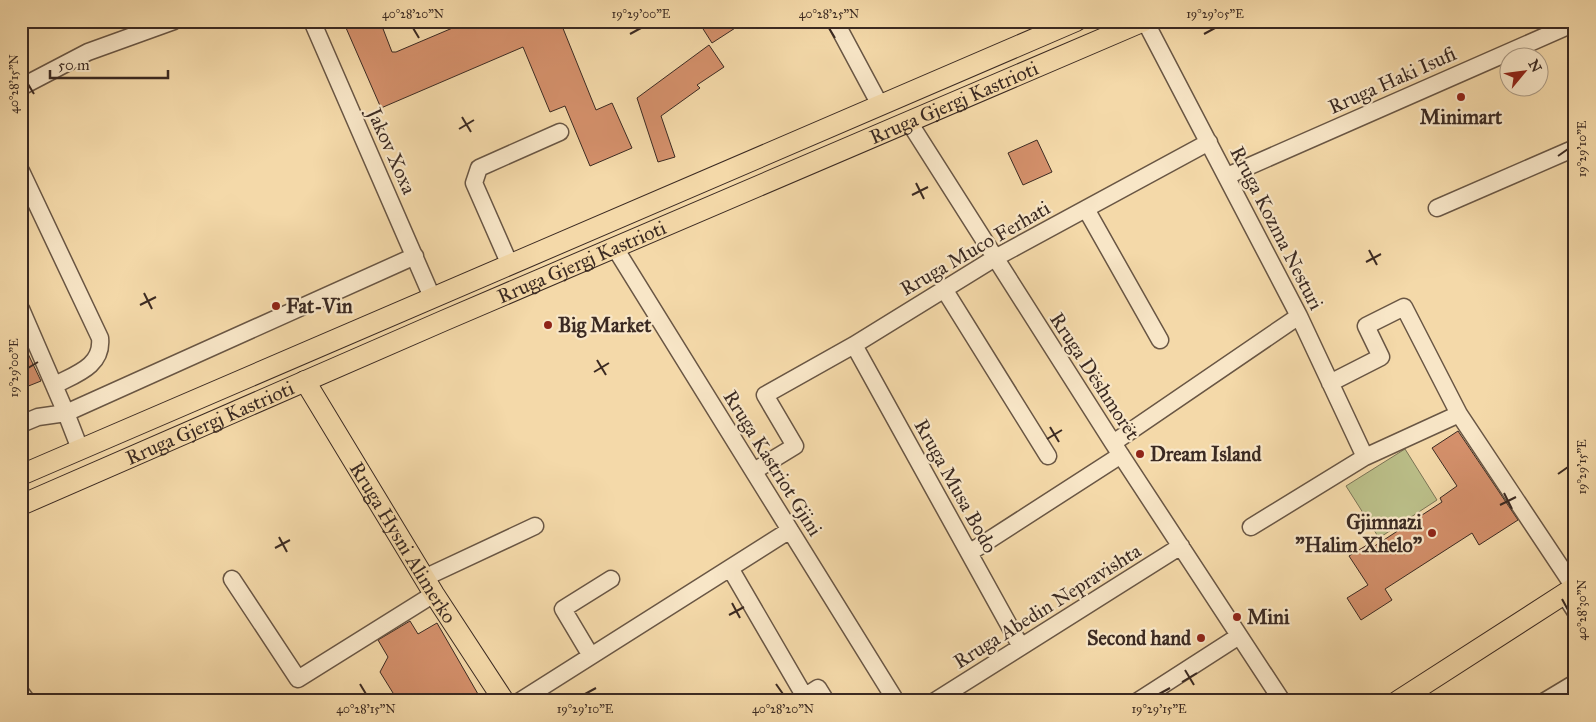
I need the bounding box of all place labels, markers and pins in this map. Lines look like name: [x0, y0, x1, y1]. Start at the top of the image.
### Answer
marker: Minimart: [1455, 91, 1467, 103]
place label: Minimart: [1420, 105, 1503, 129]
place label: Fat-Vin: [286, 294, 353, 318]
marker: Fat-Vin: [270, 300, 282, 312]
place label: Big Market: [558, 313, 652, 338]
marker: Big Market: [542, 319, 554, 331]
place label: Dream Island: [1150, 442, 1262, 466]
marker: Dream Island: [1134, 448, 1146, 460]
place label: Gjimnazi "Halim Xhelo": [1295, 510, 1423, 557]
marker: Gjimnazi "Halim Xhelo": [1426, 527, 1438, 539]
place label: Mini: [1247, 605, 1290, 629]
marker: Mini: [1231, 611, 1243, 623]
place label: Second hand: [1087, 626, 1192, 650]
marker: Second hand: [1195, 632, 1207, 644]

